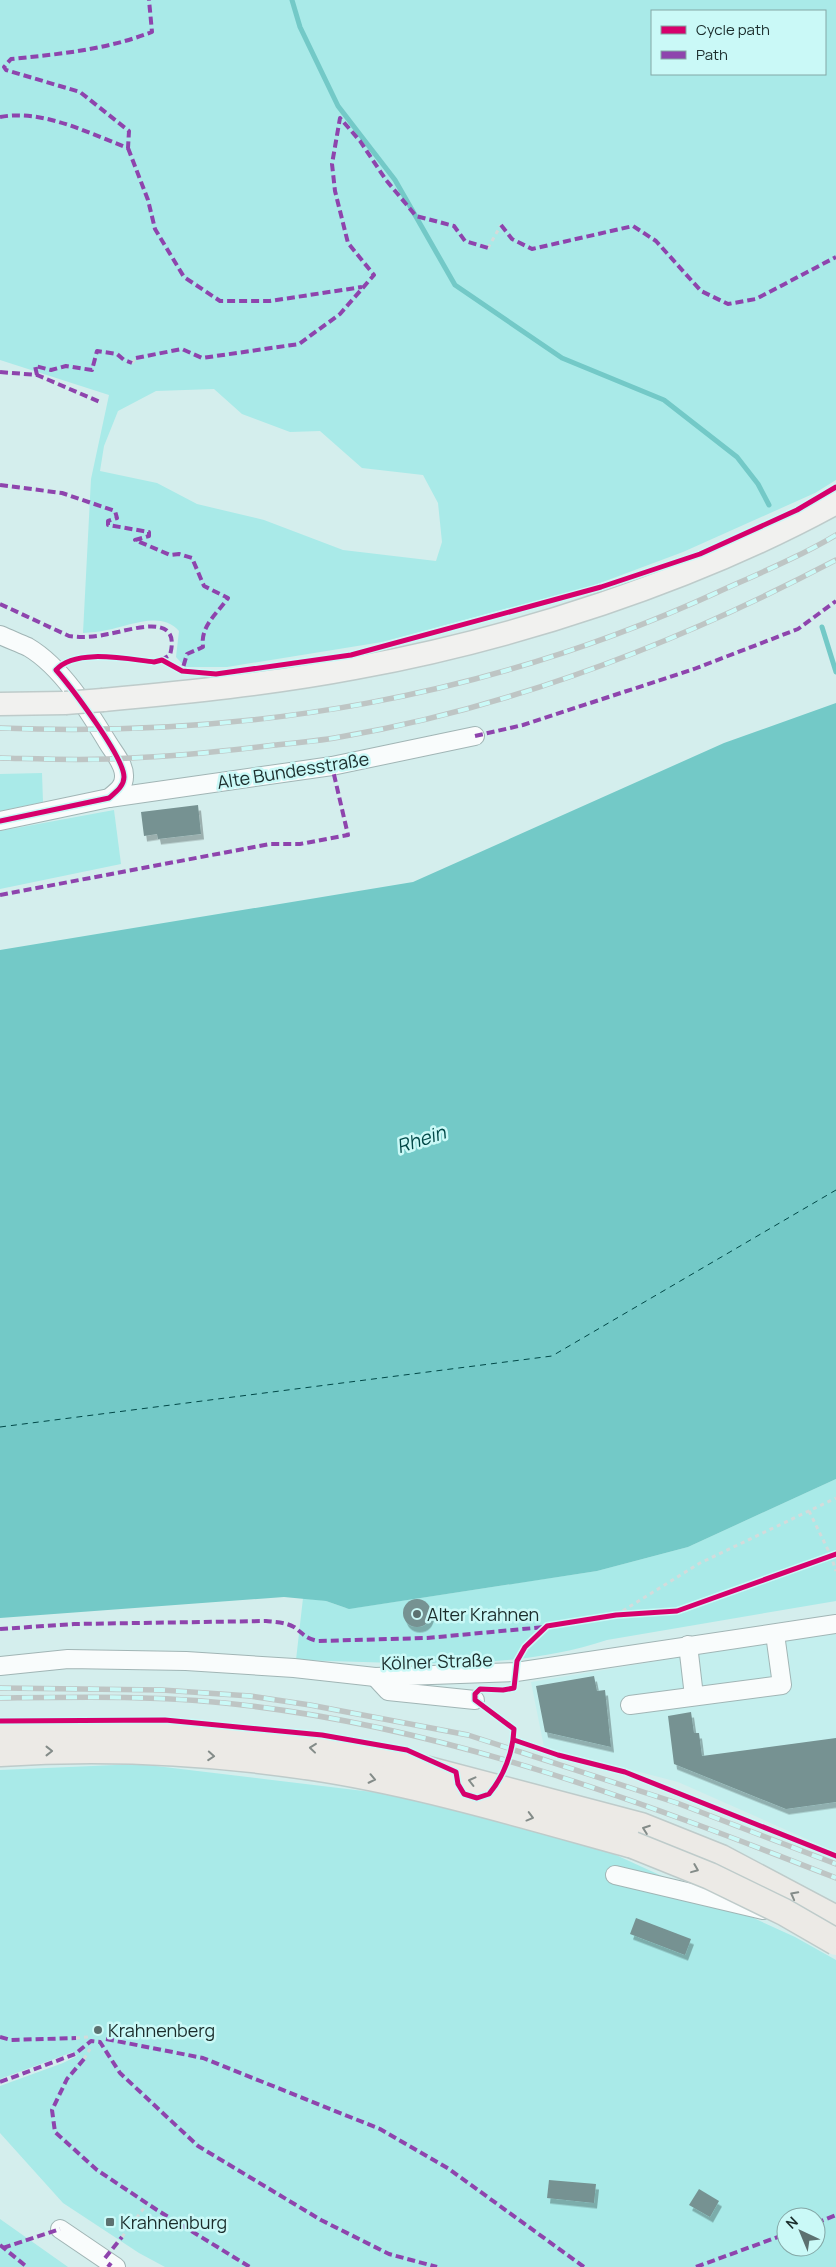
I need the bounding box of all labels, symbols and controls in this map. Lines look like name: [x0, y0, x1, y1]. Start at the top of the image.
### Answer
legend: [651, 10, 826, 75]
text: Cycle path: [696, 19, 770, 40]
text: Path: [696, 44, 728, 65]
street label: Alte Bundesstraße: [215, 746, 371, 794]
water label: Rhein: [393, 1119, 450, 1159]
place label: Alter Krahnen: [427, 1602, 539, 1626]
marker: Alter Krahnen: [411, 1608, 423, 1620]
street label: Kölner Straße: [381, 1647, 493, 1675]
one-way arrow: [309, 1743, 317, 1754]
one-way arrow: [45, 1746, 53, 1756]
one-way arrow: [207, 1751, 215, 1762]
one-way arrow: [367, 1773, 376, 1784]
one-way arrow: [468, 1776, 476, 1787]
one-way arrow: [525, 1811, 533, 1821]
one-way arrow: [642, 1825, 650, 1835]
one-way arrow: [690, 1863, 699, 1874]
one-way arrow: [790, 1891, 799, 1901]
place label: Krahnenberg: [108, 2018, 215, 2042]
marker: Krahnenberg: [92, 2024, 104, 2036]
north arrow: [776, 2207, 826, 2257]
place label: Krahnenburg: [120, 2210, 227, 2234]
text: N: [781, 2212, 802, 2233]
marker: Krahnenburg: [104, 2216, 116, 2228]

